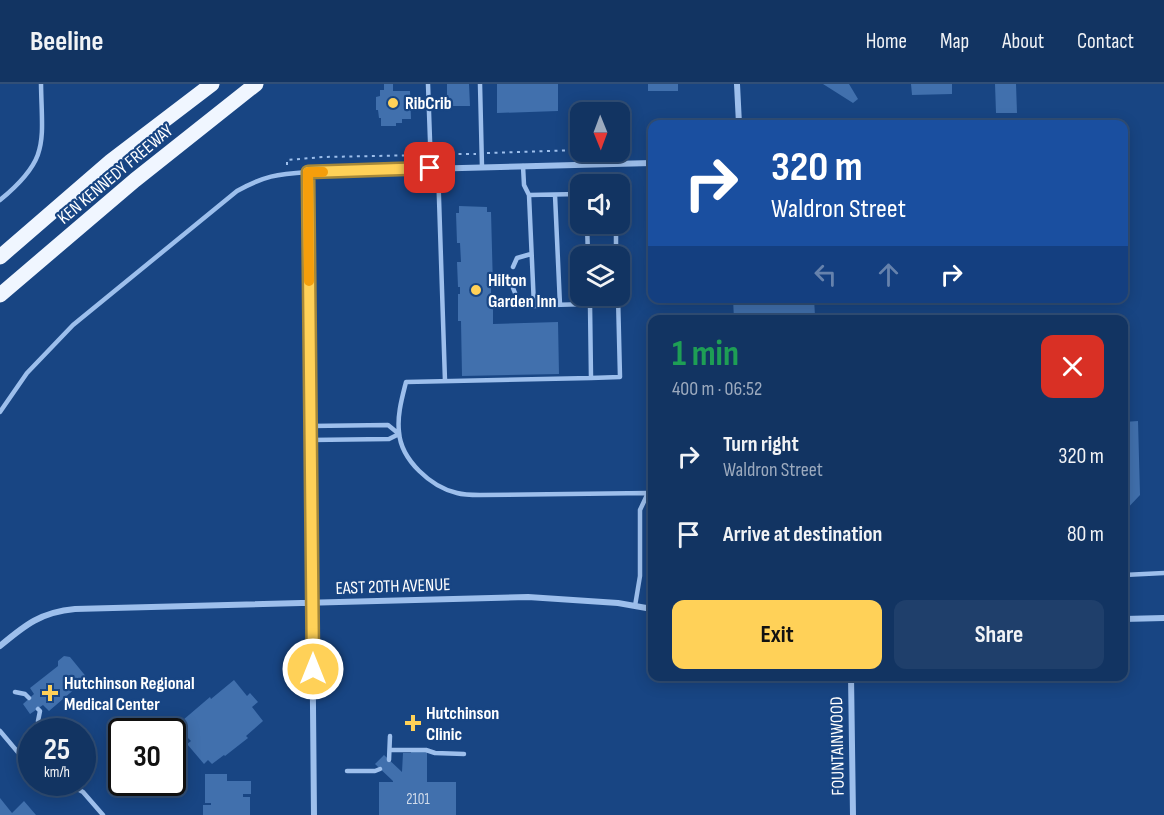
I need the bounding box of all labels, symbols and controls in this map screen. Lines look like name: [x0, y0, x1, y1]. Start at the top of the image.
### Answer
text: Beeline: [30, 25, 103, 58]
text: Home: [866, 29, 907, 54]
text: Map: [940, 29, 969, 54]
text: About: [1002, 29, 1044, 54]
text: Contact: [1077, 29, 1134, 54]
place label: RibCrib: [405, 93, 452, 114]
marker: RibCrib: [386, 96, 400, 110]
north arrow: [570, 102, 630, 162]
map controls: [570, 102, 630, 306]
street label: KEN KENNEDY FREEWAY: [54, 120, 177, 229]
pin: [404, 142, 455, 193]
text: 320 m: [771, 142, 863, 193]
icon: right: [672, 144, 750, 222]
icon: arrive: [413, 151, 446, 184]
button: sound: [570, 174, 630, 234]
text: Waldron Street: [771, 193, 906, 225]
button: layers: [570, 246, 630, 306]
icon: left: [809, 258, 842, 291]
icon: ahead: [872, 258, 905, 291]
icon: right: [935, 258, 968, 291]
place label: Hilton Garden Inn: [488, 270, 556, 312]
marker: Hilton Garden Inn: [469, 283, 483, 297]
text: 1 min: [672, 333, 739, 376]
button: close: [1041, 335, 1104, 398]
text: 400 m · 06:52: [672, 377, 762, 401]
text: Turn right: [723, 431, 799, 458]
icon: right: [672, 440, 705, 473]
text: 320 m: [1058, 443, 1104, 470]
text: Waldron Street: [723, 458, 823, 482]
icon: arrive: [672, 518, 705, 551]
text: Arrive at destination: [723, 521, 882, 548]
text: 80 m: [1067, 521, 1104, 548]
street label: EAST 20TH AVENUE: [335, 574, 451, 599]
button: Exit: [672, 600, 882, 669]
button: Share: [894, 600, 1104, 669]
position arrow: [281, 637, 345, 701]
place label: Hutchinson Regional Medical Center: [64, 673, 195, 715]
marker: Hutchinson Regional Medical Center: [41, 684, 59, 702]
street label: FOUNTAINWOOD: [826, 696, 849, 796]
place label: Hutchinson Clinic: [426, 703, 499, 745]
marker: Hutchinson Clinic: [404, 714, 422, 732]
speed limit sign: 30: [108, 718, 186, 796]
text: 25: [44, 732, 70, 768]
text: km/h: [44, 763, 70, 782]
house number: 2101: [406, 790, 430, 809]

